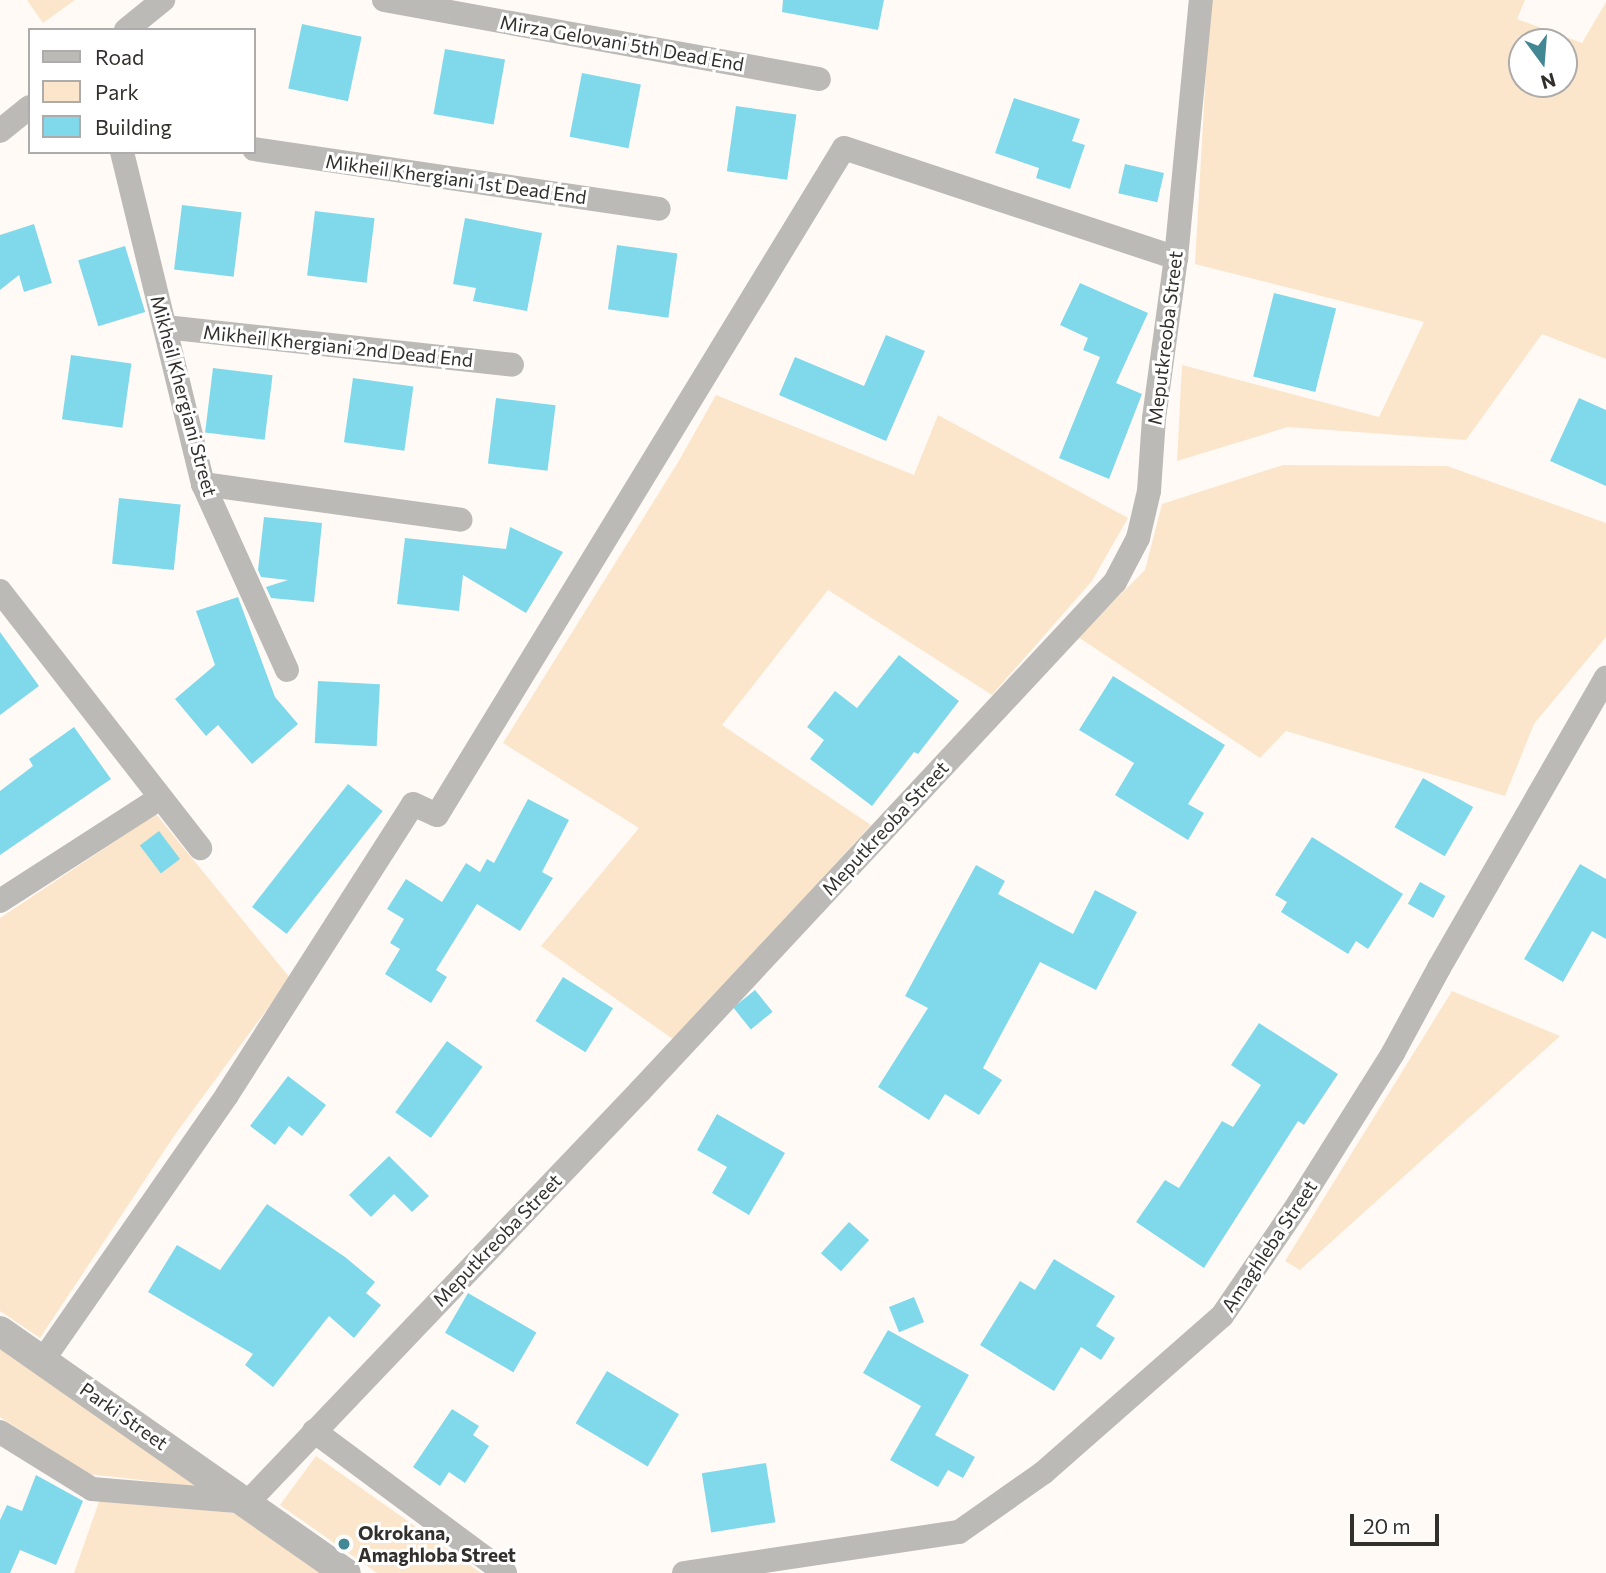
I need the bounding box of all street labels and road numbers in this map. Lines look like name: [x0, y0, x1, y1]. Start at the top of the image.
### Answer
street label: Mirza Gelovani 5th Dead End: [498, 10, 746, 76]
street label: Mikheil Khergiani 1st Dead End: [324, 149, 588, 209]
street label: Meputkreoba Street: [1143, 250, 1187, 426]
street label: Mikheil Khergiani Street: [146, 293, 222, 499]
street label: Mikheil Khergiani 2nd Dead End: [202, 320, 474, 372]
street label: Meputkreoba Street: [817, 756, 953, 900]
street label: Meputkreoba Street: [428, 1169, 566, 1311]
street label: Amaghleba Street: [1216, 1176, 1322, 1316]
street label: Parki Street: [76, 1377, 172, 1455]

